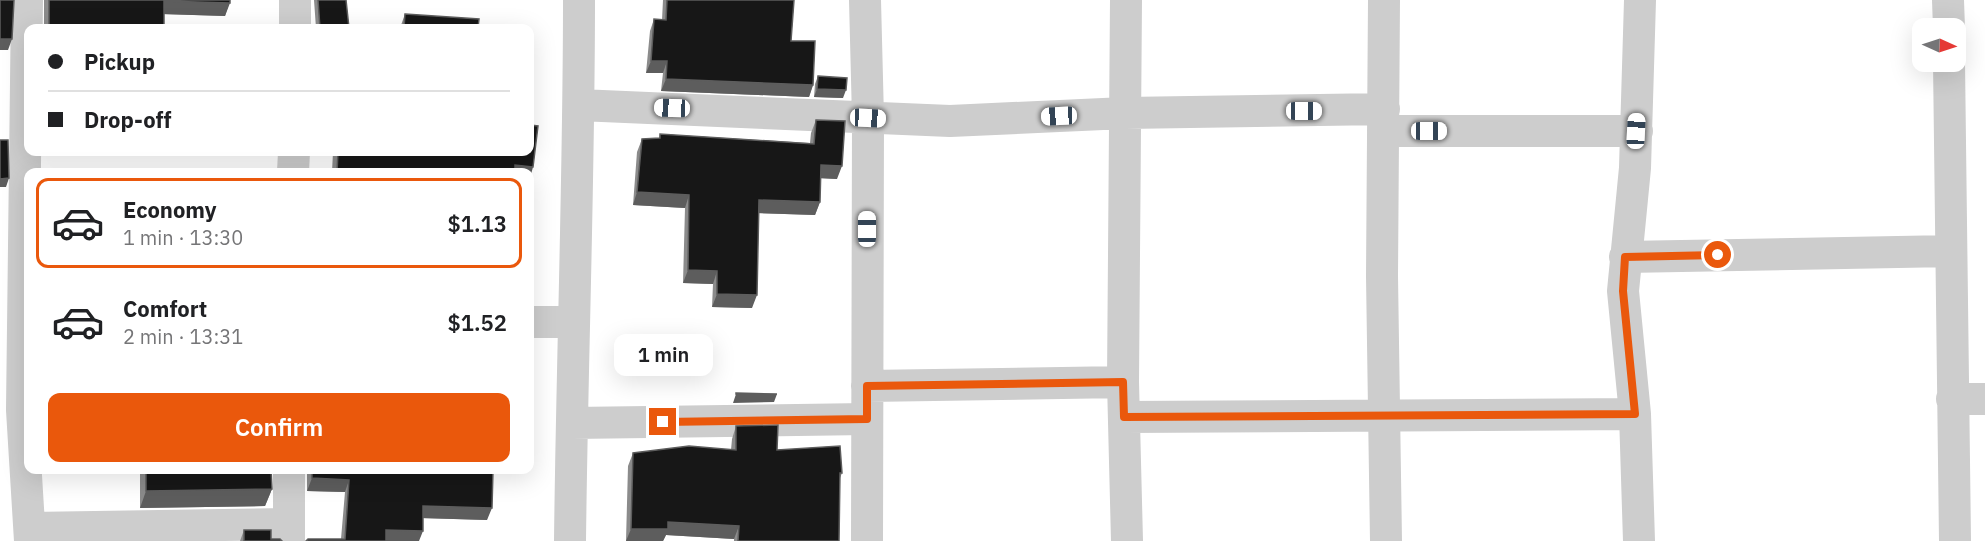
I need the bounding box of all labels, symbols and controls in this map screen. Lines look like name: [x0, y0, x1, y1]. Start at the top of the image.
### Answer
north arrow: [1912, 18, 1966, 72]
map controls: [1912, 18, 1966, 72]
text: Pickup: [84, 47, 155, 76]
car: [654, 98, 690, 118]
car: [1286, 102, 1322, 120]
text: Drop-off: [84, 105, 171, 134]
car: [1041, 106, 1077, 126]
car: [850, 108, 886, 128]
car: [1626, 113, 1646, 149]
car: [1411, 122, 1447, 140]
text: Economy: [123, 195, 217, 224]
icon: car: [51, 196, 105, 250]
text: $1.13: [448, 209, 507, 238]
car: [858, 211, 876, 247]
text: 1 min · 13:30: [123, 224, 243, 251]
route start: [1704, 241, 1731, 268]
text: Comfort: [123, 294, 207, 323]
icon: car: [51, 295, 105, 349]
text: $1.52: [448, 308, 507, 337]
text: 2 min · 13:31: [123, 323, 243, 350]
callout: 1 min: [614, 335, 712, 377]
text: 1 min: [638, 341, 689, 368]
button: Confirm: [48, 393, 510, 462]
route end: [649, 408, 676, 435]

